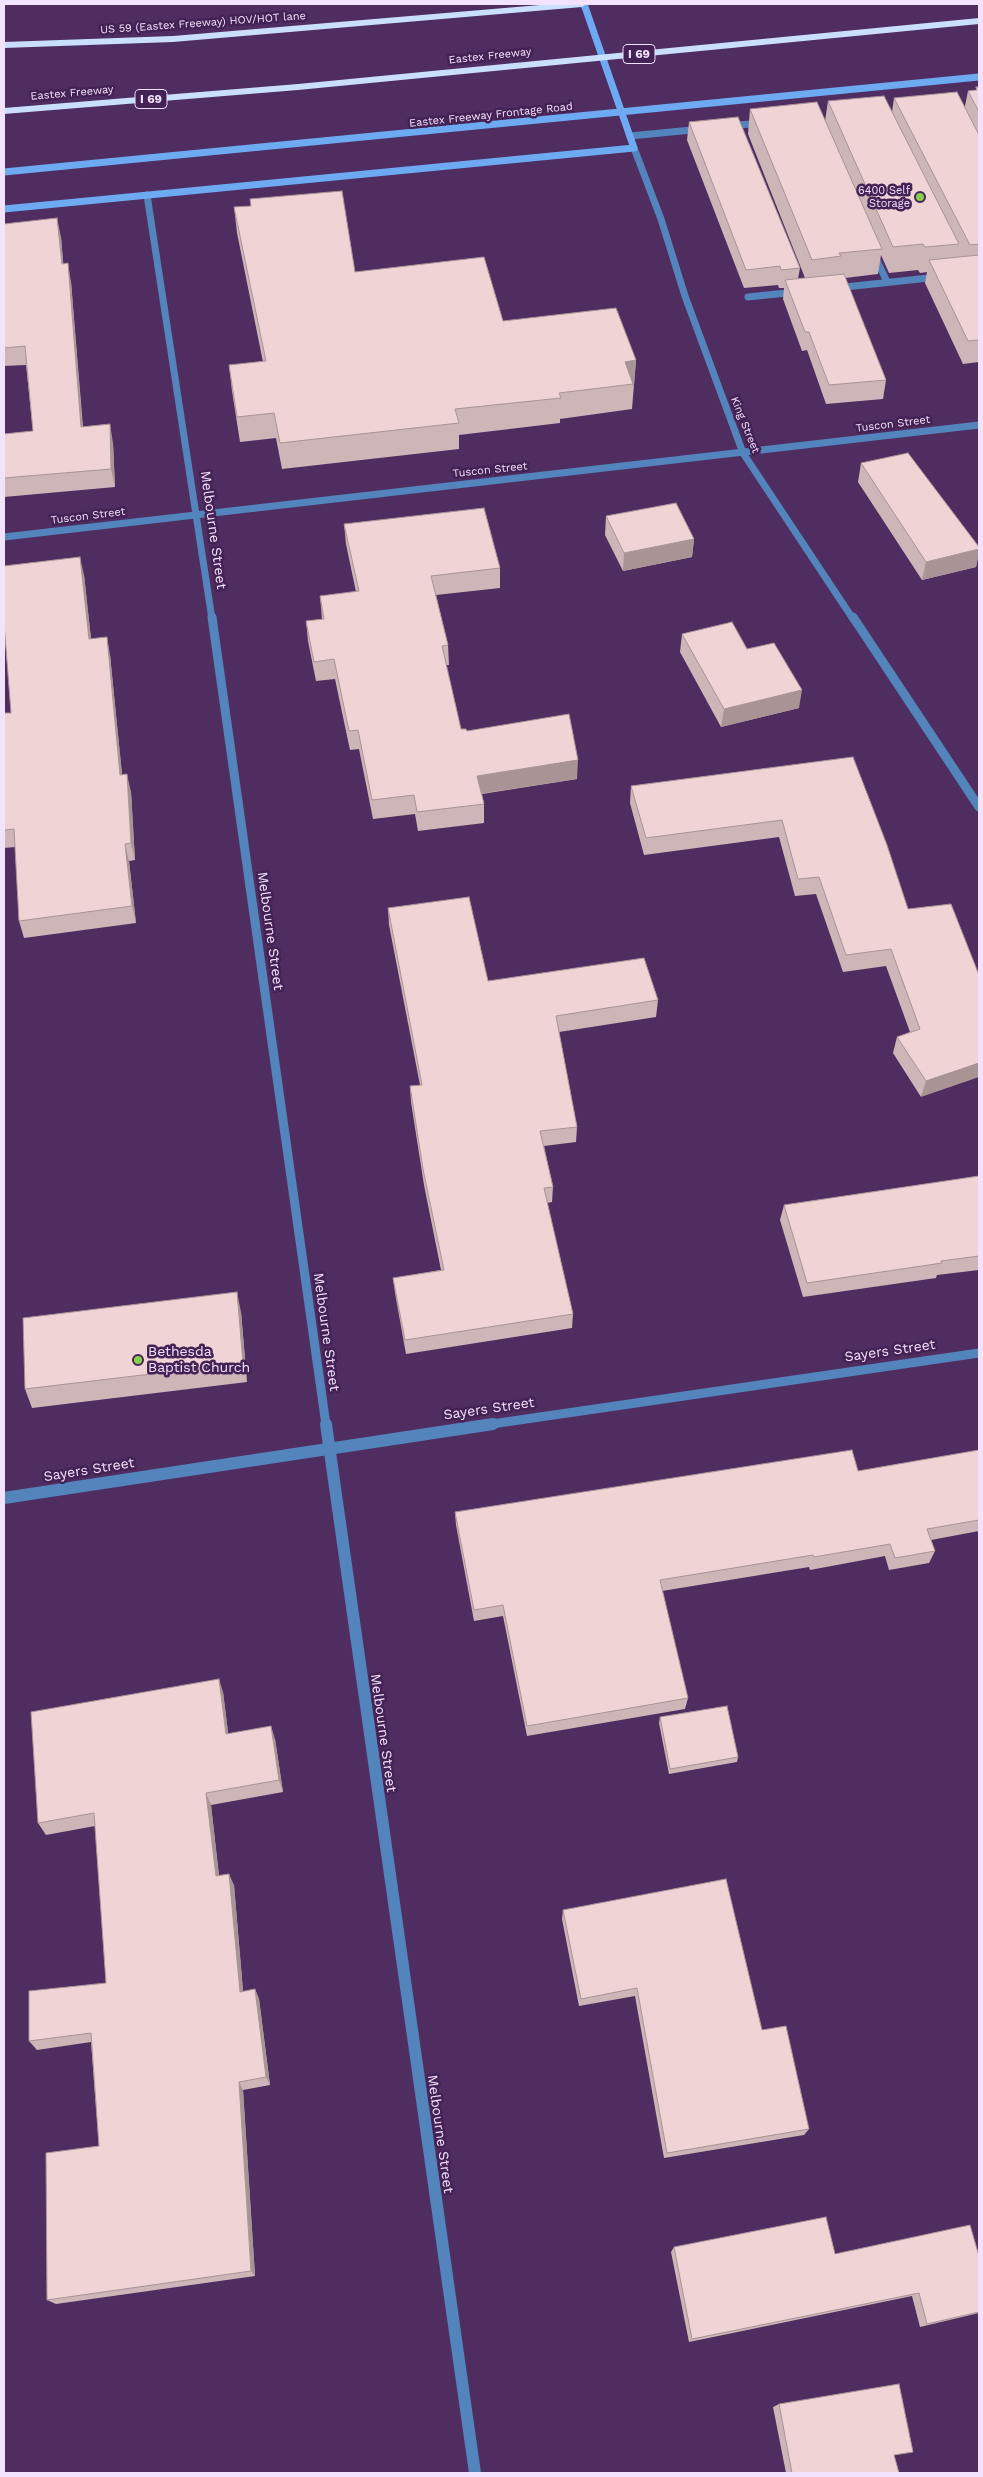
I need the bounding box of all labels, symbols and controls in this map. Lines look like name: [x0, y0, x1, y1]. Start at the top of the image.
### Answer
street label: US 59 (Eastex Freeway) HOV/HOT lane: [100, 9, 306, 37]
road number: I 69: [623, 44, 655, 64]
street label: Eastex Freeway: [448, 45, 532, 67]
street label: Eastex Freeway: [30, 83, 114, 103]
road number: I 69: [135, 90, 167, 108]
street label: Eastex Freeway Frontage Road: [409, 100, 573, 130]
place label: 6400 Self Storage: [858, 184, 910, 210]
marker: 6400 Self Storage: [914, 191, 926, 203]
street label: King Street: [728, 395, 762, 455]
street label: Tuscon Street: [855, 413, 931, 435]
street label: Tuscon Street: [452, 460, 528, 480]
street label: Melbourne Street: [196, 470, 230, 590]
street label: Tuscon Street: [50, 505, 126, 527]
street label: Melbourne Street: [253, 871, 287, 991]
street label: Melbourne Street: [309, 1272, 343, 1392]
street label: Sayers Street: [844, 1336, 936, 1366]
place label: Bethesda Baptist Church: [148, 1344, 250, 1376]
marker: Bethesda Baptist Church: [132, 1354, 144, 1366]
street label: Sayers Street: [443, 1394, 535, 1424]
street label: Sayers Street: [43, 1455, 135, 1485]
street label: Melbourne Street: [366, 1673, 400, 1793]
street label: Melbourne Street: [423, 2074, 457, 2194]

